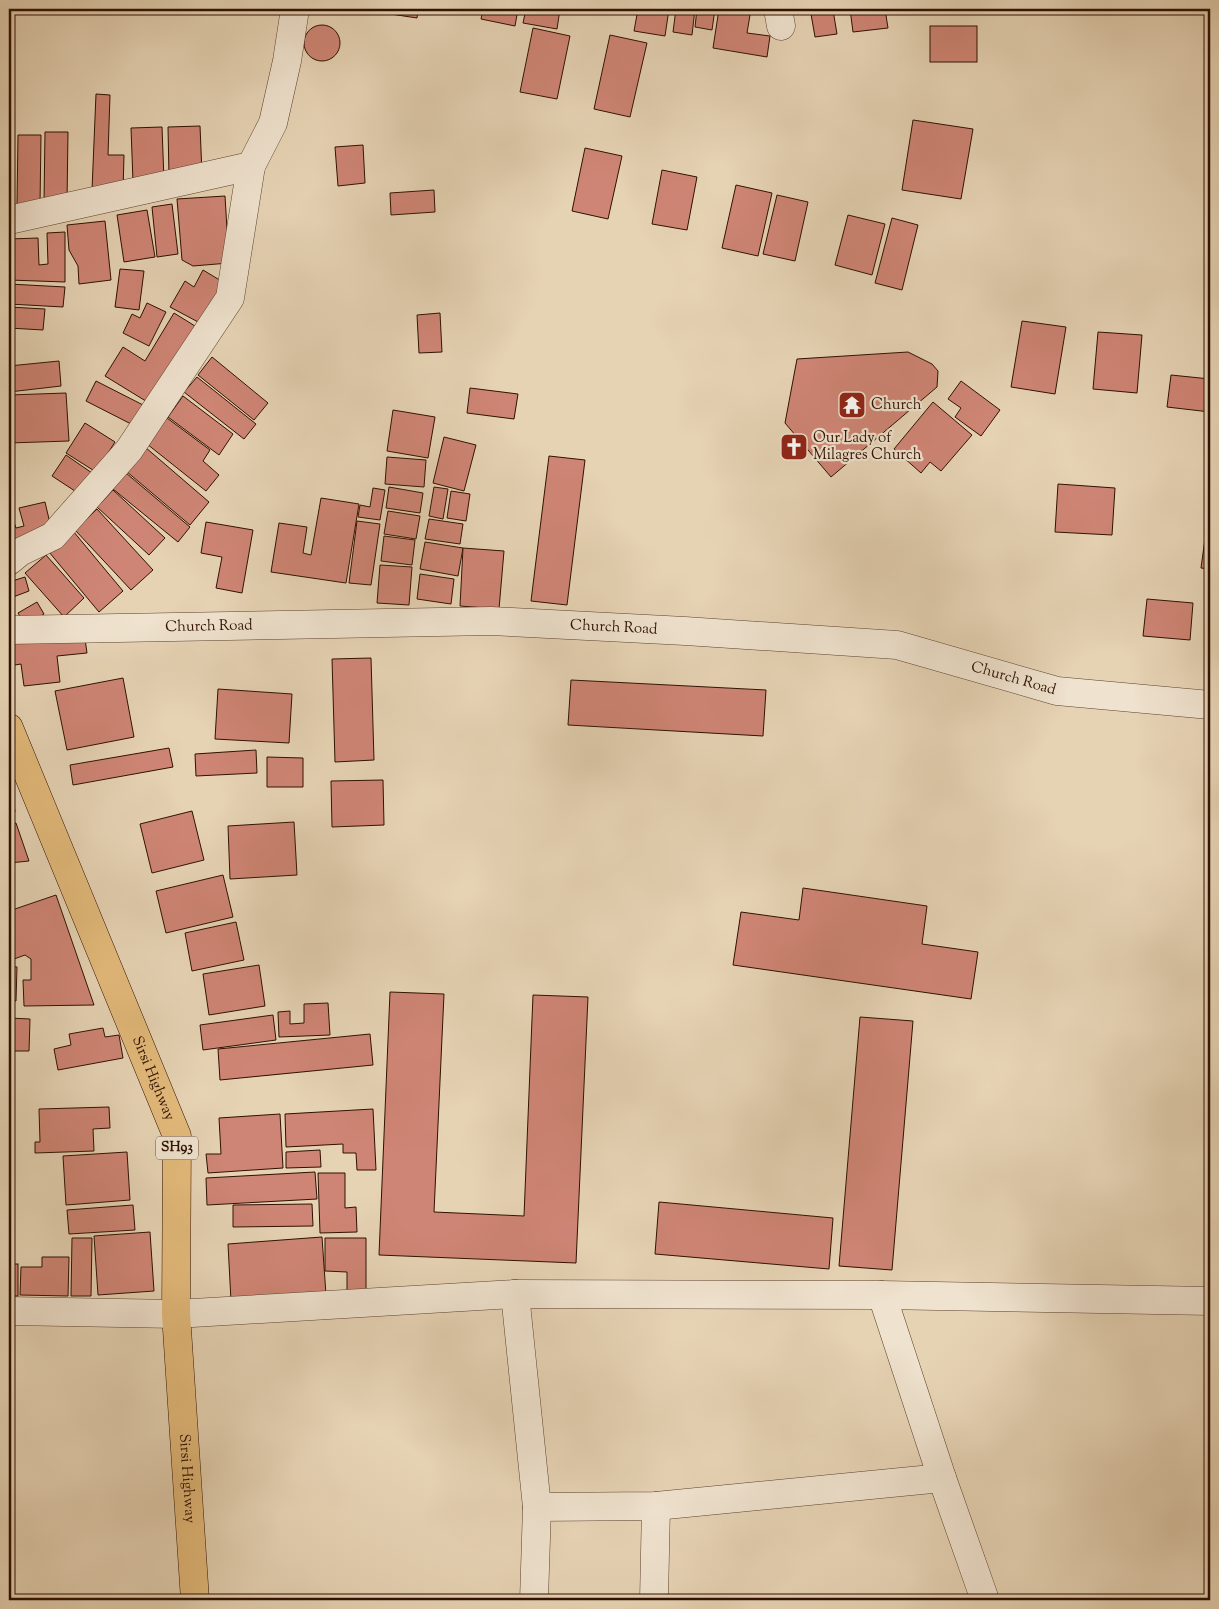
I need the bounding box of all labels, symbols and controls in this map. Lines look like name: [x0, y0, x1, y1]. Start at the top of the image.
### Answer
temple icon: Church: [837, 390, 867, 420]
place label: Church: [871, 395, 922, 416]
place label: Our Lady of Milagres Church: [813, 428, 922, 466]
church icon: Our Lady of Milagres Church: [779, 432, 809, 462]
street label: Church Road: [165, 615, 253, 638]
street label: Church Road: [569, 615, 659, 640]
street label: Church Road: [969, 656, 1059, 701]
street label: Sirsi Highway: [127, 1033, 180, 1124]
road number: SH93: [156, 1136, 198, 1160]
street label: Sirsi Highway: [173, 1433, 200, 1524]

